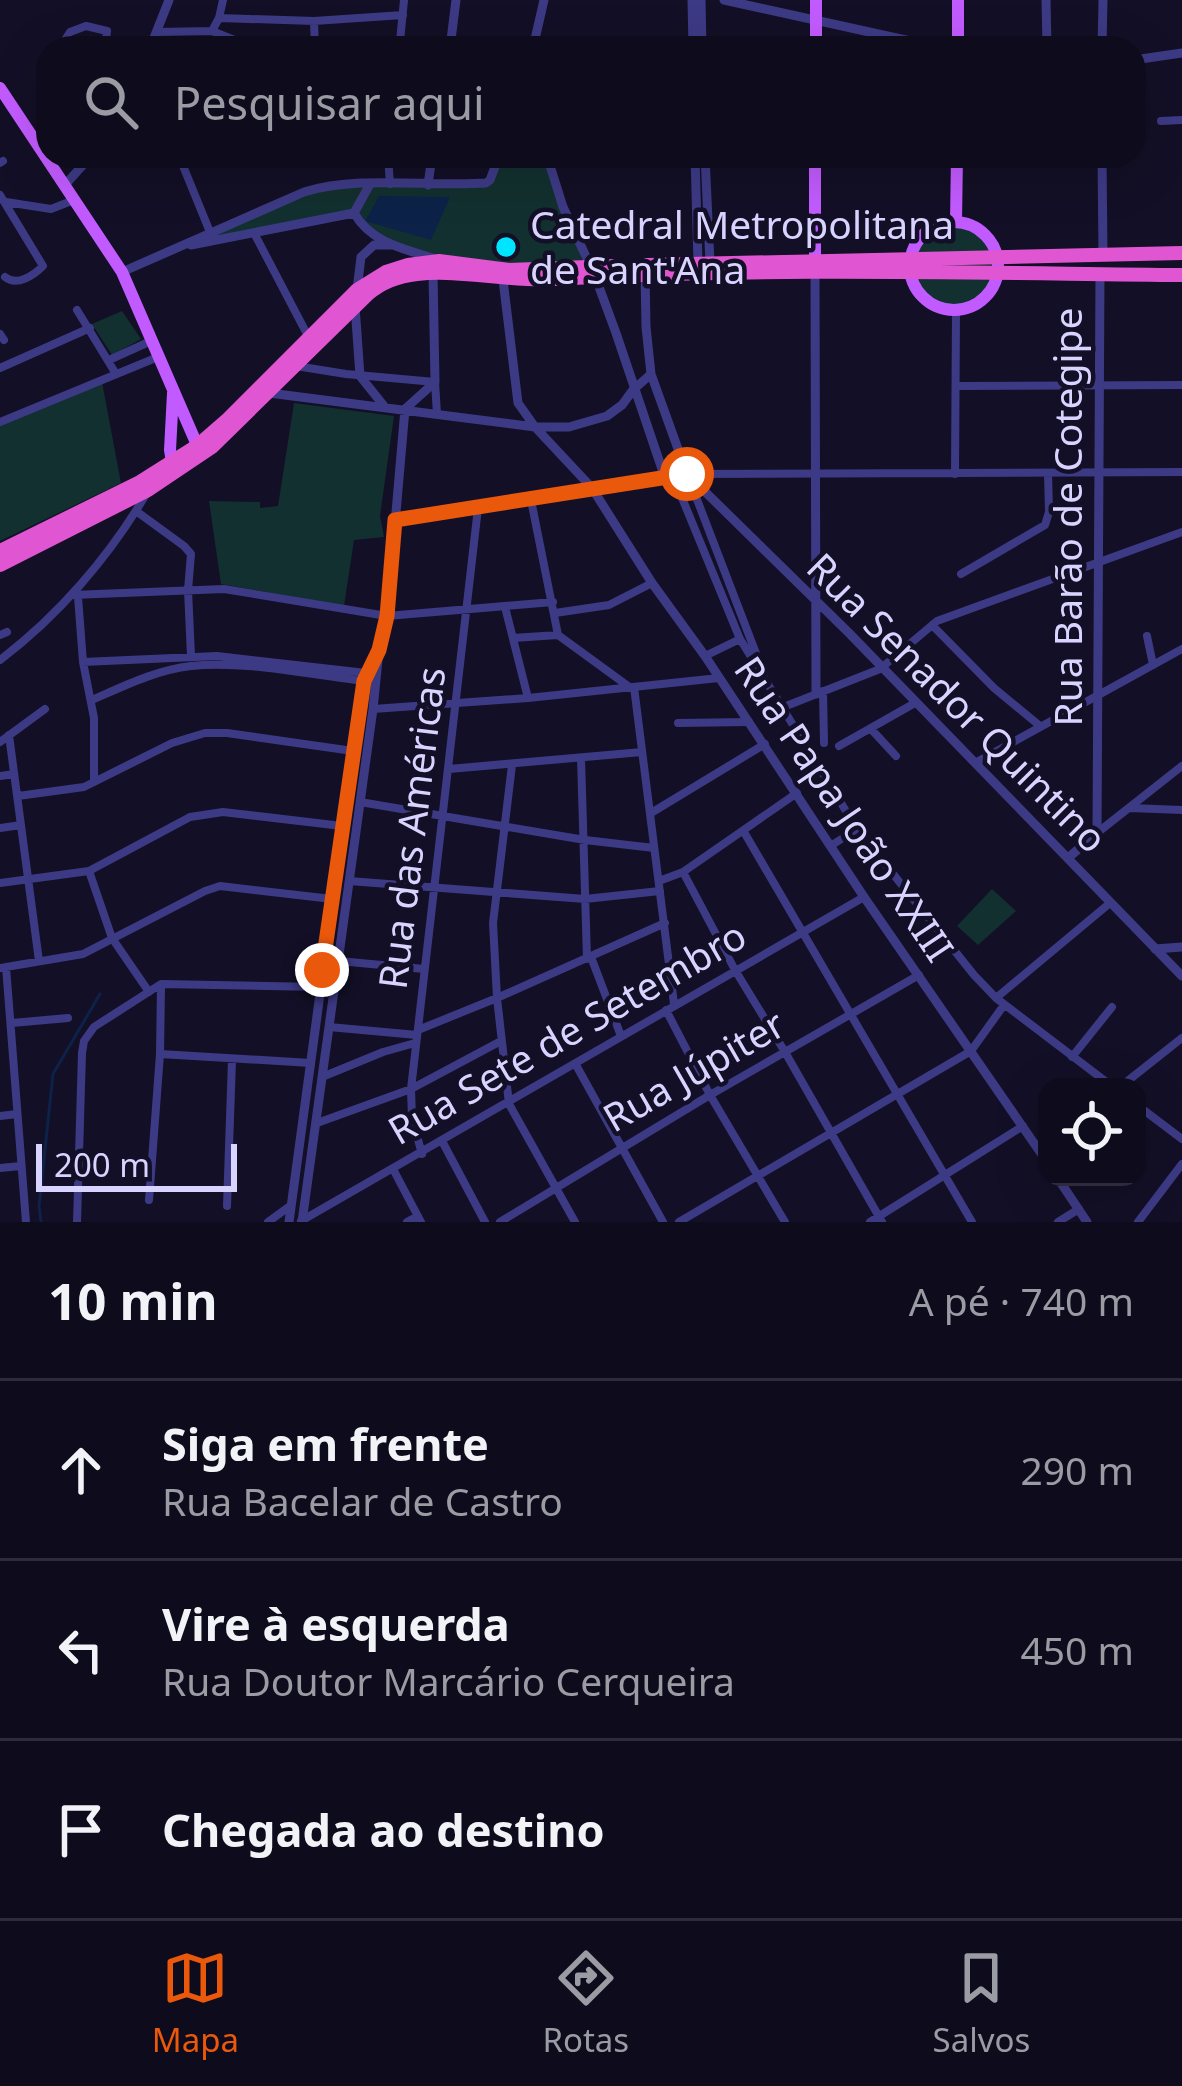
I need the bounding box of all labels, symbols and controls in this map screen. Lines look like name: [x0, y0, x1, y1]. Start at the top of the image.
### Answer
search box: [36, 36, 1146, 168]
icon: search: [78, 69, 144, 135]
text: Pesquisar aqui: [174, 72, 485, 133]
place label: Catedral Metropolitana de Sant'Ana: [530, 197, 954, 295]
marker: Catedral Metropolitana de Sant'Ana: [493, 234, 519, 260]
street label: Rua Barão de Cotegipe: [1040, 307, 1093, 727]
route start: [660, 447, 714, 501]
street label: Rua Senador Quintino: [796, 540, 1120, 864]
street label: Rua Papa João XXIII: [723, 645, 967, 971]
street label: Rua das Américas: [364, 664, 457, 992]
street label: Rua Sete de Setembro: [378, 908, 755, 1156]
route end: [295, 943, 349, 997]
street label: Rua Júpiter: [593, 996, 794, 1143]
map controls: [1038, 1078, 1146, 1186]
button: locate: [1038, 1078, 1146, 1186]
scale bar: [36, 1138, 237, 1191]
text: 200 m: [54, 1142, 150, 1187]
text: 10 min: [48, 1265, 218, 1335]
text: A pé · 740 m: [909, 1274, 1134, 1327]
text: Siga em frente: [162, 1413, 489, 1474]
icon: ahead: [48, 1437, 114, 1503]
text: 290 m: [1020, 1443, 1134, 1496]
text: Rua Bacelar de Castro: [162, 1474, 563, 1527]
text: Vire à esquerda: [162, 1593, 510, 1654]
icon: left: [48, 1617, 114, 1683]
text: 450 m: [1020, 1623, 1134, 1676]
text: Rua Doutor Marcário Cerqueira: [162, 1654, 735, 1707]
icon: arrive: [48, 1797, 114, 1863]
text: Chegada ao destino: [162, 1799, 605, 1860]
tab: Mapa: [152, 1945, 239, 2062]
tab: Rotas: [542, 1945, 629, 2062]
tab: Salvos: [933, 1945, 1030, 2062]

